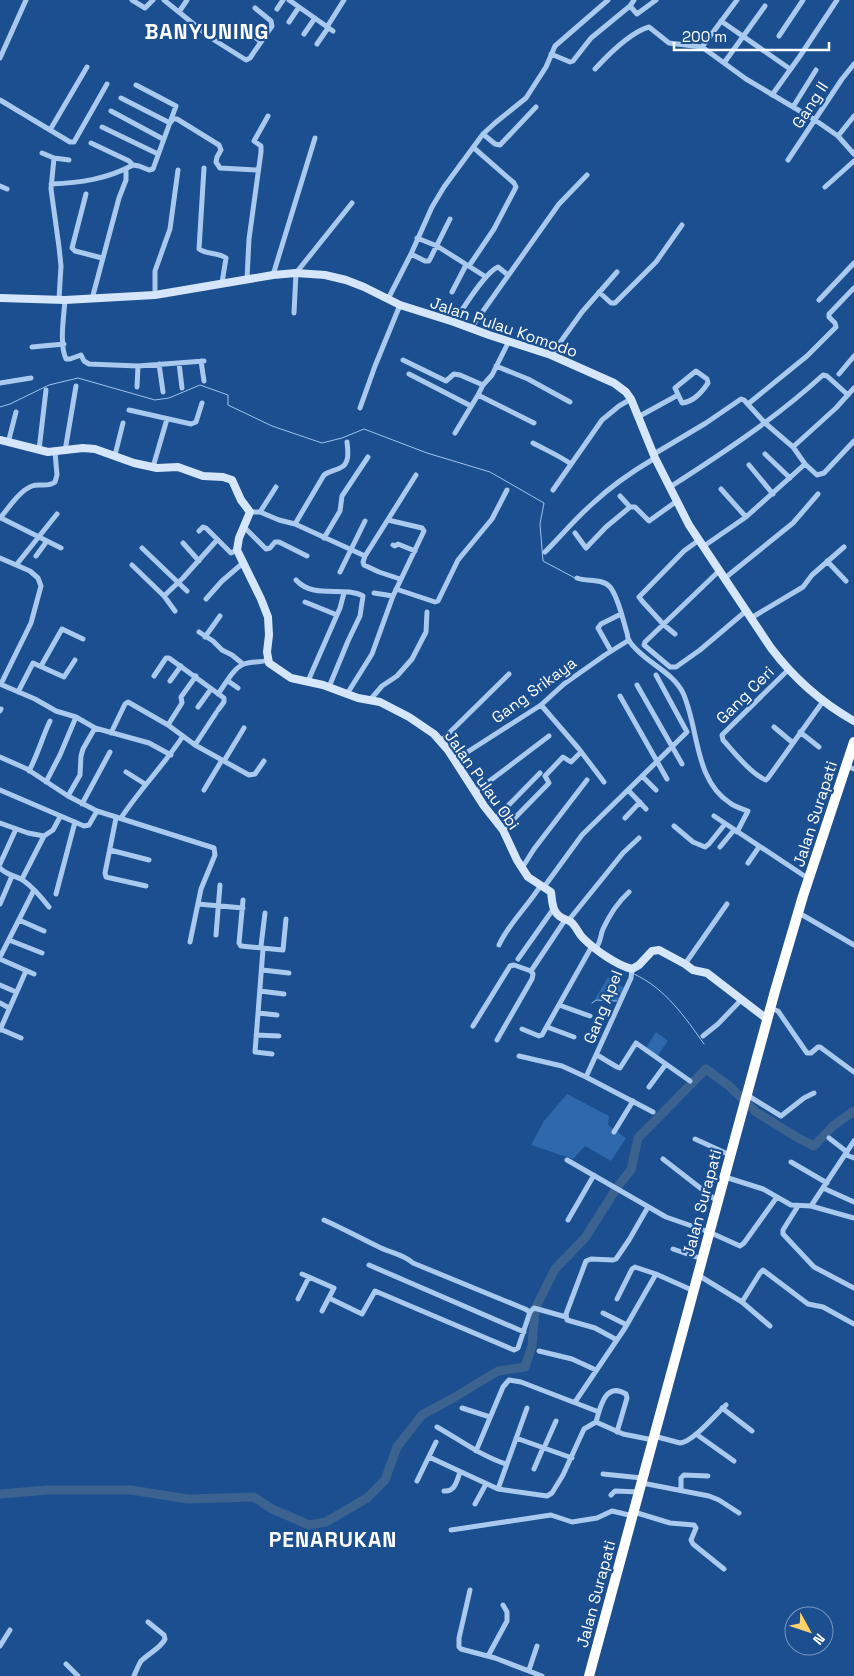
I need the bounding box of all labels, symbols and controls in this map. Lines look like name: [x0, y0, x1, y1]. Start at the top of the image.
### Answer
district label: BANYUNING: [144, 18, 270, 45]
scale bar: [674, 20, 829, 52]
text: 200 m: [682, 27, 727, 46]
street label: Gang II: [787, 78, 833, 132]
street label: Jalan Pulau Komodo: [427, 292, 581, 362]
street label: Gang Srikaya: [487, 652, 581, 728]
street label: Gang Ceri: [712, 662, 778, 728]
street label: Jalan Pulau Obi: [440, 726, 524, 834]
street label: Jalan Surapati: [788, 758, 842, 870]
street label: Gang Apel: [579, 967, 627, 1047]
street label: Jalan Surapati: [678, 1147, 726, 1259]
district label: PENARUKAN: [269, 1526, 397, 1553]
street label: Jalan Surapati: [572, 1538, 620, 1650]
north arrow: [784, 1606, 834, 1656]
text: N: [809, 1630, 829, 1649]

